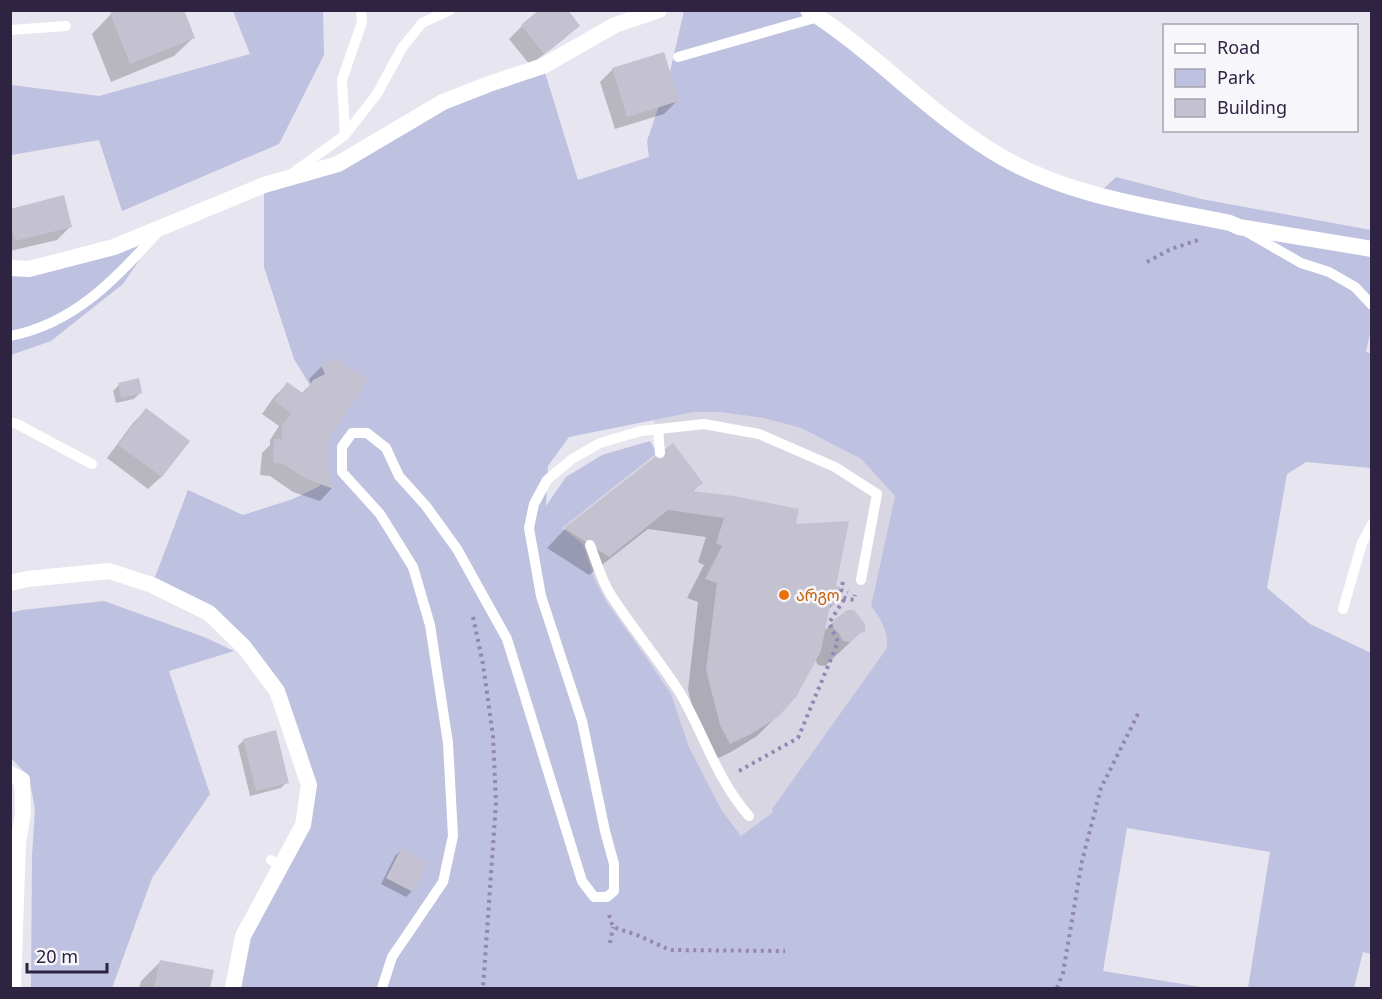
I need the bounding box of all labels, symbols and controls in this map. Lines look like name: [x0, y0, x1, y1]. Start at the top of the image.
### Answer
legend: [1163, 24, 1358, 132]
text: Road: [1217, 35, 1260, 59]
text: Park: [1217, 65, 1255, 89]
text: Building: [1217, 95, 1287, 119]
place label: არგო: [796, 584, 840, 606]
marker: არგო: [777, 588, 791, 602]
scale bar: [27, 936, 106, 974]
text: 20 m: [36, 944, 78, 968]

